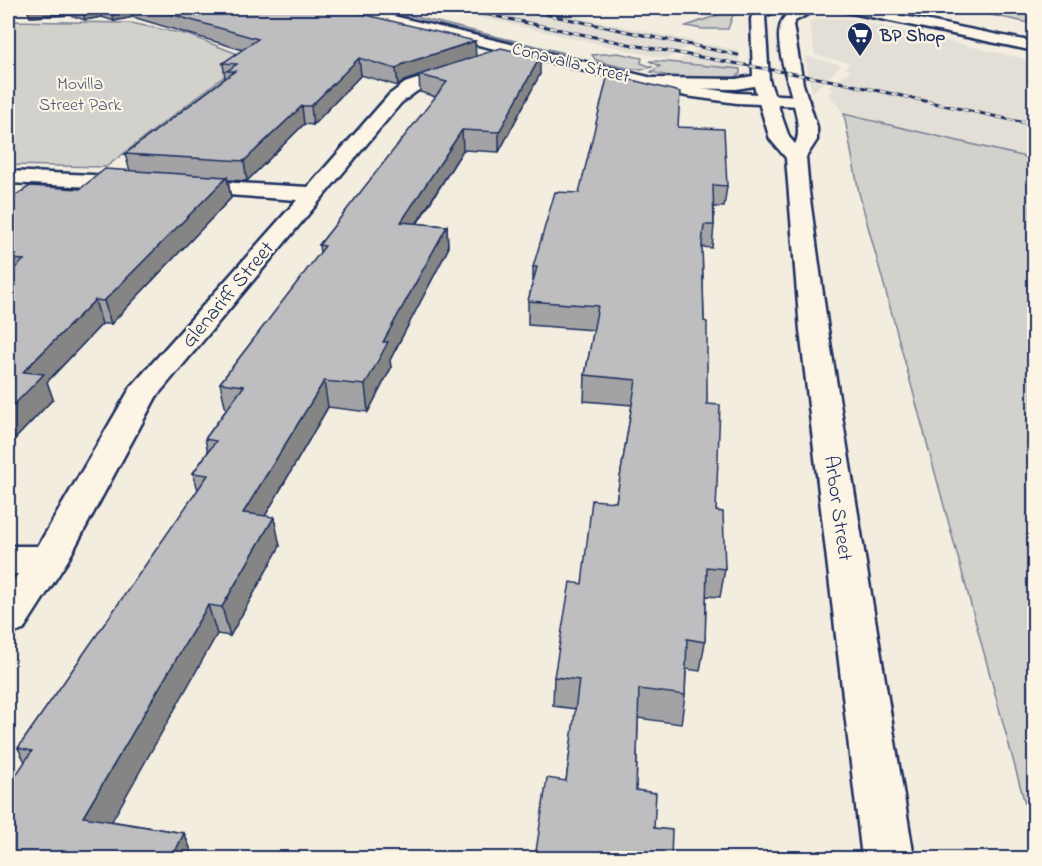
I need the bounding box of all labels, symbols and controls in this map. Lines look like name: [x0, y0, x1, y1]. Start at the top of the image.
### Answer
supermarket icon: BP Shop: [845, 20, 875, 58]
place label: BP Shop: [879, 24, 945, 50]
street label: Conavalla Street: [509, 37, 632, 91]
park label: Movilla Street Park: [39, 72, 121, 119]
street label: Glenariff Street: [175, 235, 282, 355]
street label: Arbor Street: [815, 454, 859, 563]

